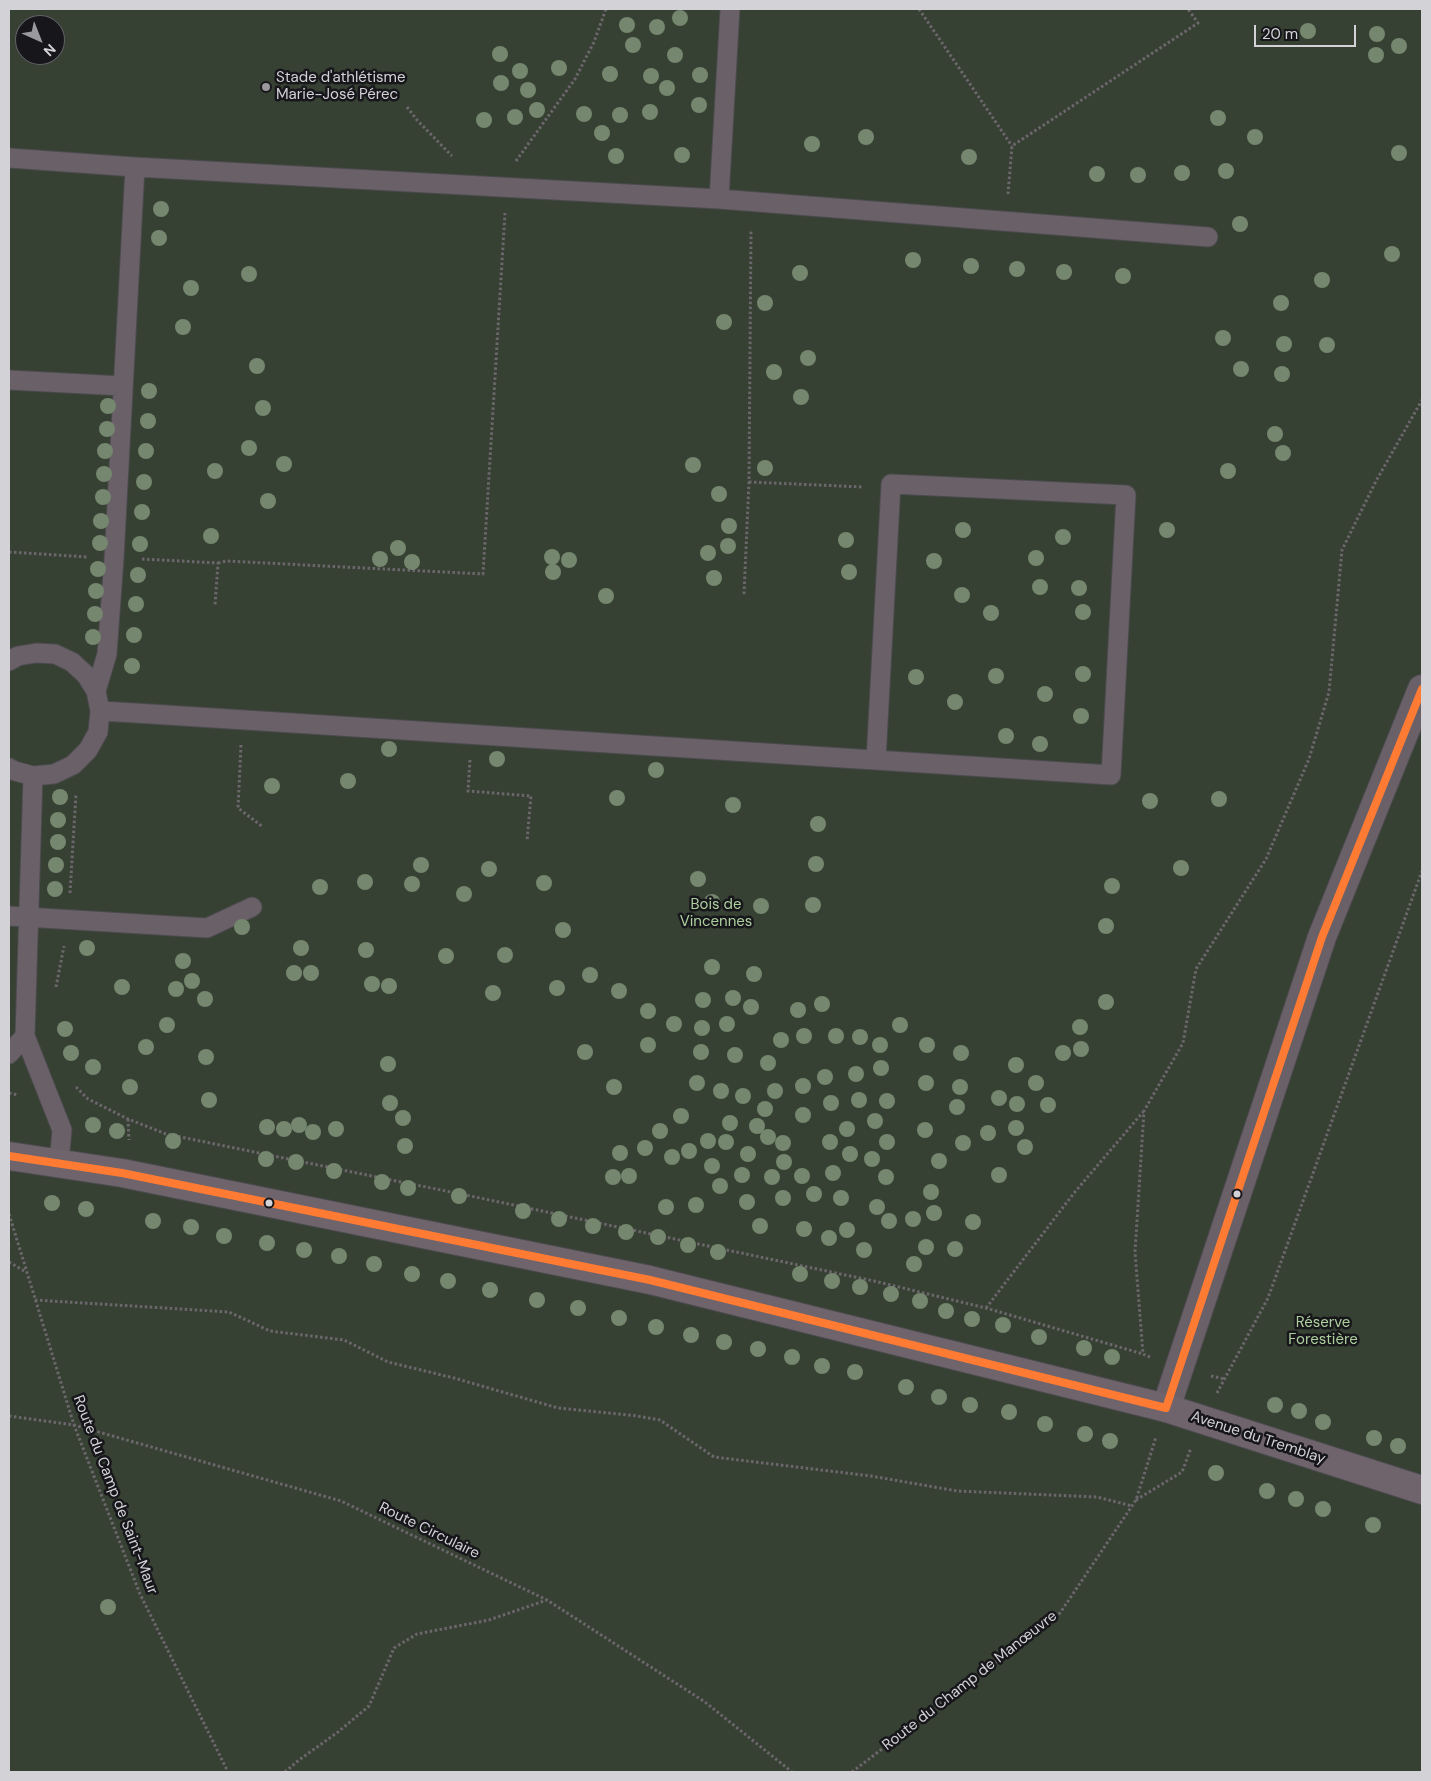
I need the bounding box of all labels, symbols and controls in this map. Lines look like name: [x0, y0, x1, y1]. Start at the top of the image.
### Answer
north arrow: [15, 15, 65, 65]
scale bar: [1256, 15, 1358, 47]
text: 20 m: [1262, 24, 1298, 44]
text: N: [40, 40, 60, 60]
place label: Stade d'athlétisme Marie-José Pérec: [276, 69, 405, 104]
marker: Stade d'athlétisme Marie-José Pérec: [260, 81, 272, 93]
park label: Bois de Vincennes: [680, 896, 752, 931]
unlabelled marker: [1232, 1189, 1242, 1199]
unlabelled marker: [264, 1198, 274, 1208]
park label: Réserve Forestière: [1288, 1314, 1358, 1349]
street label: Route du Camp de Saint-Maur: [69, 1393, 161, 1597]
street label: Avenue du Tremblay: [1188, 1408, 1328, 1468]
street label: Route Circulaire: [376, 1499, 482, 1563]
street label: Route du Champ de Manœuvre: [879, 1607, 1061, 1755]

